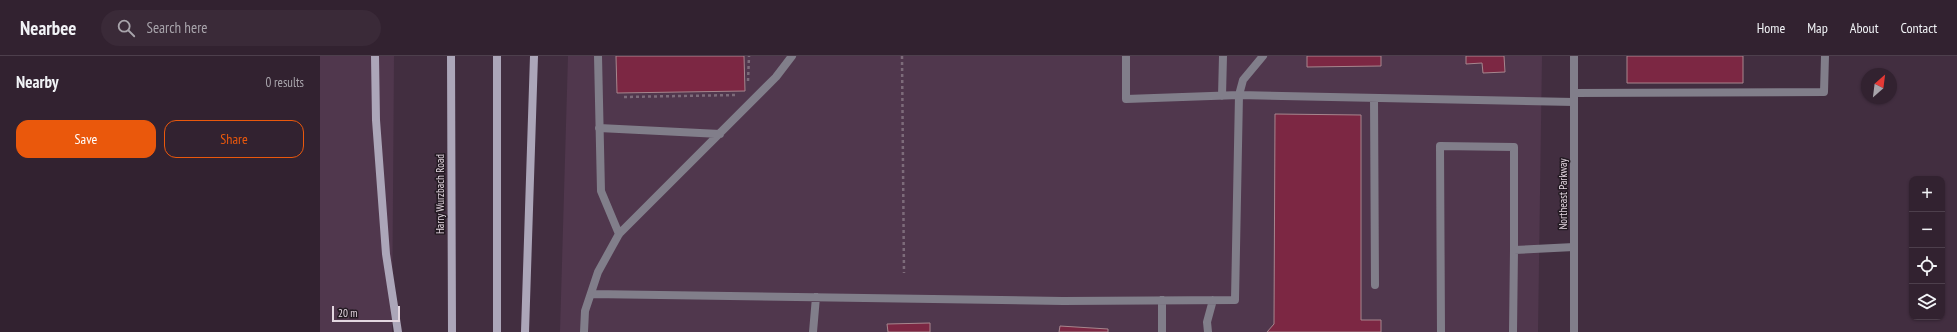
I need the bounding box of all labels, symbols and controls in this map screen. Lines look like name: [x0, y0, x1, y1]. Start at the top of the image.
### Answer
search box: [101, 10, 381, 46]
text: Nearbee: [20, 16, 77, 40]
icon: search: [115, 17, 137, 39]
text: Search here: [147, 18, 207, 37]
text: Home: [1757, 19, 1785, 37]
text: Map: [1807, 19, 1828, 37]
text: About: [1850, 19, 1879, 37]
text: Contact: [1901, 19, 1937, 37]
north arrow: [1861, 68, 1897, 104]
text: Nearby: [16, 71, 59, 93]
text: 0 results: [265, 74, 304, 91]
button: Save: [16, 120, 156, 158]
button: Share: [164, 120, 304, 158]
street label: Harry Wurzbach Road: [433, 154, 447, 234]
street label: Northeast Parkway: [1556, 158, 1570, 230]
map controls: [1909, 176, 1945, 320]
button: +: [1909, 176, 1945, 212]
button: −: [1909, 212, 1945, 248]
button: locate: [1909, 248, 1945, 284]
button: layers: [1909, 284, 1945, 320]
scale bar: [332, 304, 400, 323]
text: 20 m: [338, 306, 357, 320]

